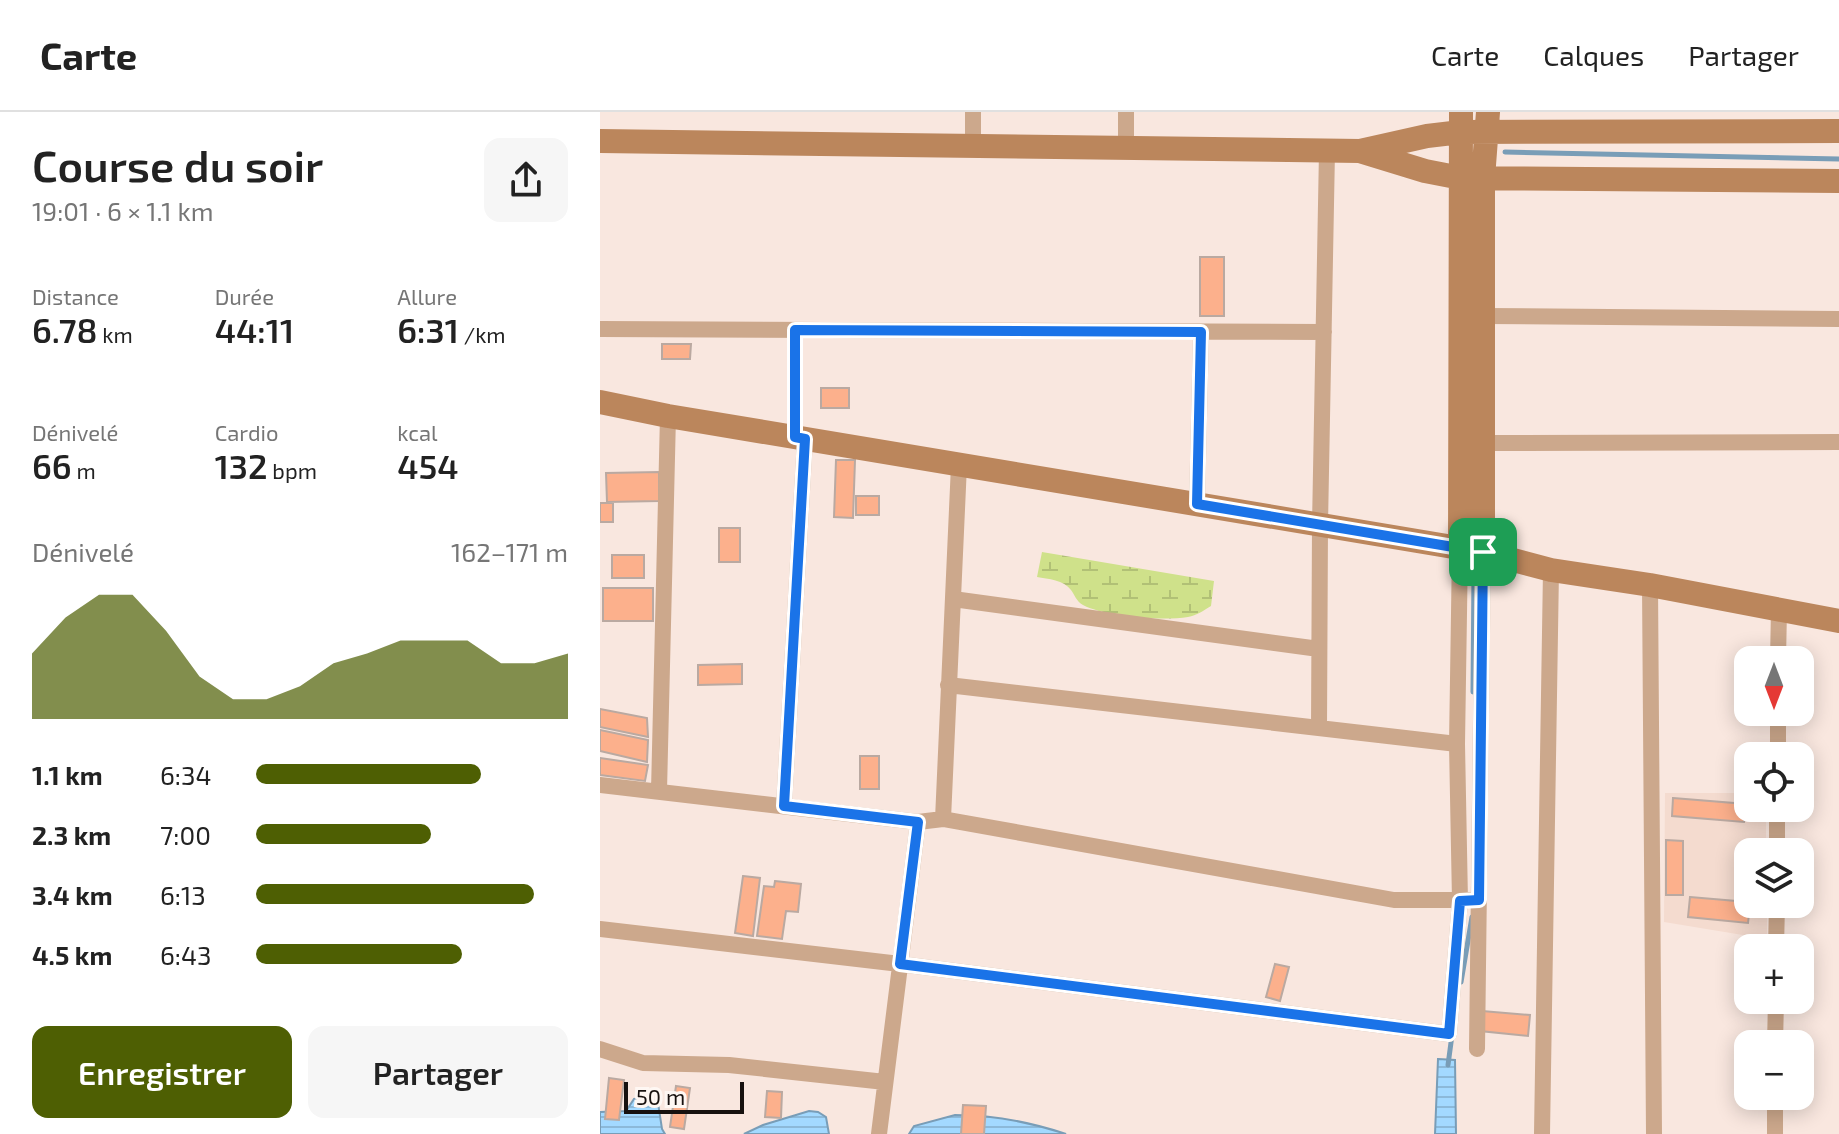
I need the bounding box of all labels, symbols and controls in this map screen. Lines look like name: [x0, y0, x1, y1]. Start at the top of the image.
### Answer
text: Carte: [40, 32, 137, 78]
text: Carte: [1431, 38, 1499, 72]
text: Calques: [1543, 38, 1644, 72]
text: Partager: [1688, 38, 1799, 72]
text: Course du soir: [32, 138, 323, 191]
button: share: [484, 138, 568, 222]
text: 19:01 · 6 × 1.1 km: [32, 195, 214, 226]
text: Distance: [32, 283, 119, 309]
text: Durée: [215, 283, 274, 309]
text: Allure: [397, 283, 457, 309]
text: 6.78: [32, 309, 97, 350]
text: 44:11: [215, 309, 294, 350]
text: 6:31: [397, 309, 459, 350]
text: km: [97, 321, 133, 347]
text: /km: [459, 321, 506, 347]
text: Dénivelé: [32, 419, 118, 445]
text: Cardio: [215, 419, 278, 445]
text: kcal: [397, 419, 438, 445]
text: 66: [32, 445, 72, 486]
text: 132: [215, 445, 267, 486]
text: 454: [397, 445, 459, 486]
text: m: [72, 457, 96, 483]
text: bpm: [267, 457, 317, 483]
pin: [1449, 518, 1517, 586]
icon: arrive: [1461, 530, 1505, 574]
text: Dénivelé: [32, 536, 134, 567]
text: 162–171 m: [451, 536, 568, 567]
north arrow: [1734, 646, 1814, 726]
map controls: [1734, 646, 1814, 1110]
button: locate: [1734, 742, 1814, 822]
text: 1.1 km: [32, 759, 103, 790]
text: 6:34: [160, 759, 211, 790]
text: 2.3 km: [32, 819, 111, 850]
text: 7:00: [160, 819, 211, 850]
button: layers: [1734, 838, 1814, 918]
text: 3.4 km: [32, 879, 113, 910]
text: 6:13: [160, 879, 206, 910]
button: +: [1734, 934, 1814, 1014]
text: 4.5 km: [32, 939, 112, 970]
text: 6:43: [160, 939, 211, 970]
button: Enregistrer: [32, 1026, 292, 1118]
button: Partager: [308, 1026, 568, 1118]
button: −: [1734, 1030, 1814, 1110]
scale bar: [624, 1078, 744, 1114]
text: 50 m: [636, 1083, 685, 1109]

